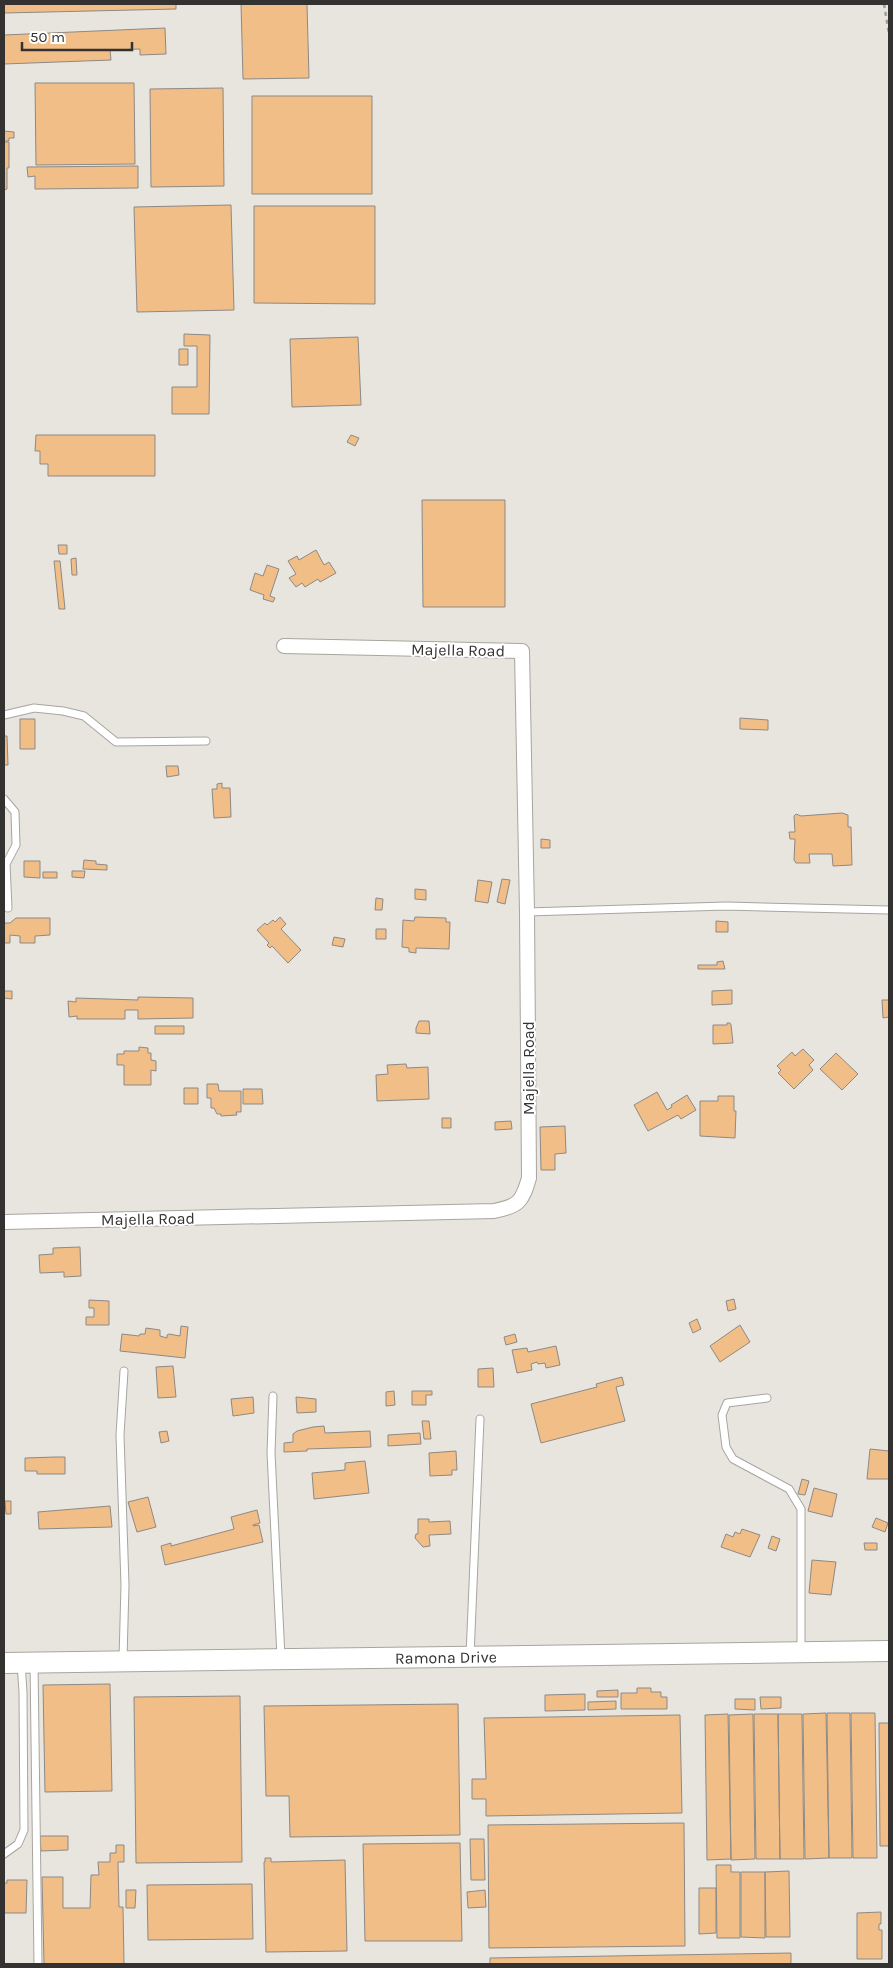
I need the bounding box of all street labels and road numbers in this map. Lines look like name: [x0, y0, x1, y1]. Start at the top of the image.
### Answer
street label: Majella Road: [411, 640, 505, 660]
street label: Majella Road: [519, 1021, 538, 1115]
street label: Majella Road: [101, 1209, 195, 1229]
street label: Ramona Drive: [395, 1647, 497, 1667]

